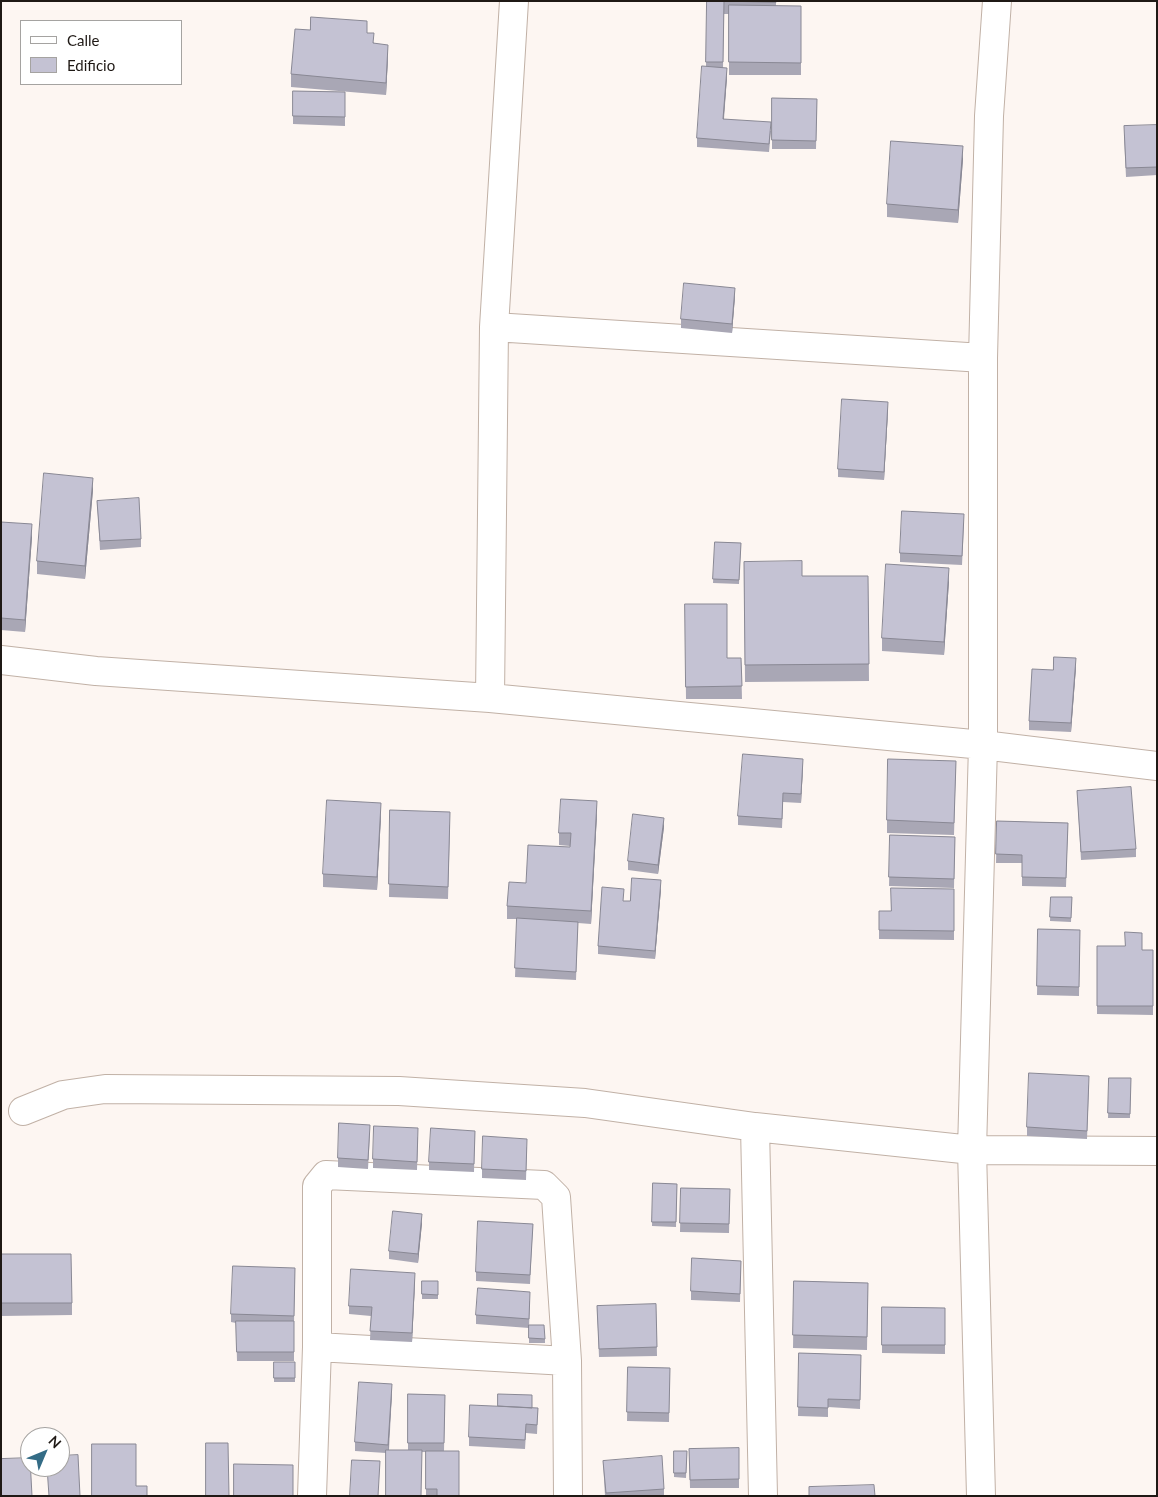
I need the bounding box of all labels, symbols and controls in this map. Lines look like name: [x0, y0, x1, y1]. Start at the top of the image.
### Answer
legend: [20, 20, 182, 85]
text: Calle: [67, 31, 99, 49]
text: Edificio: [67, 56, 115, 74]
north arrow: [20, 1427, 70, 1477]
text: N: [45, 1432, 65, 1452]

